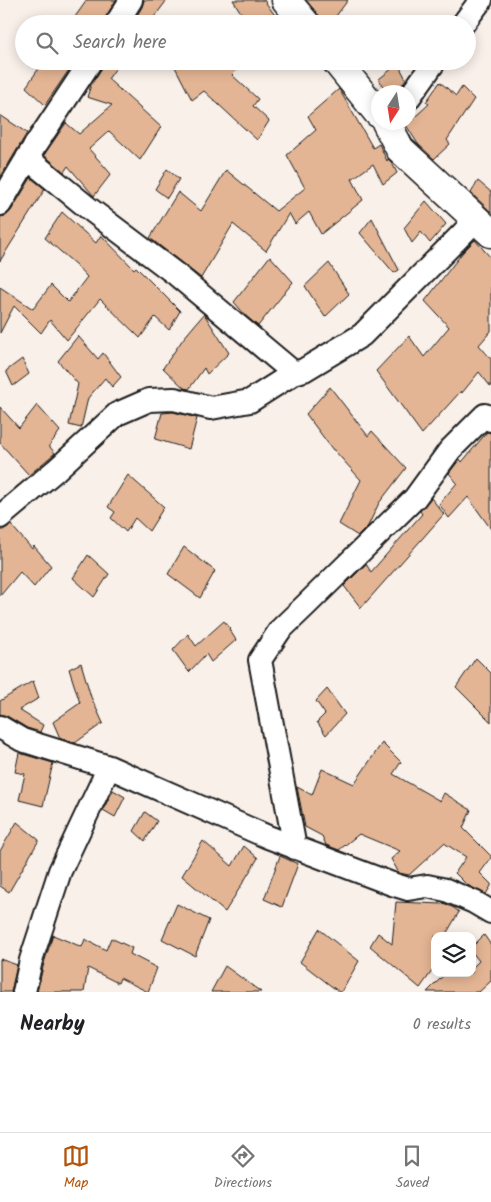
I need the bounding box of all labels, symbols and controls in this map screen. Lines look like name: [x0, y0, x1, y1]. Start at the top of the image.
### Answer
search box: [15, 15, 476, 70]
text: Search here: [73, 28, 167, 58]
icon: search: [33, 29, 61, 57]
north arrow: [371, 85, 416, 130]
map controls: [431, 932, 476, 977]
button: layers: [431, 932, 476, 977]
text: Nearby: [20, 1008, 85, 1041]
text: 0 results: [413, 1012, 471, 1037]
tab: Map: [62, 1142, 90, 1194]
tab: Directions: [214, 1142, 272, 1194]
tab: Saved: [396, 1142, 429, 1194]

